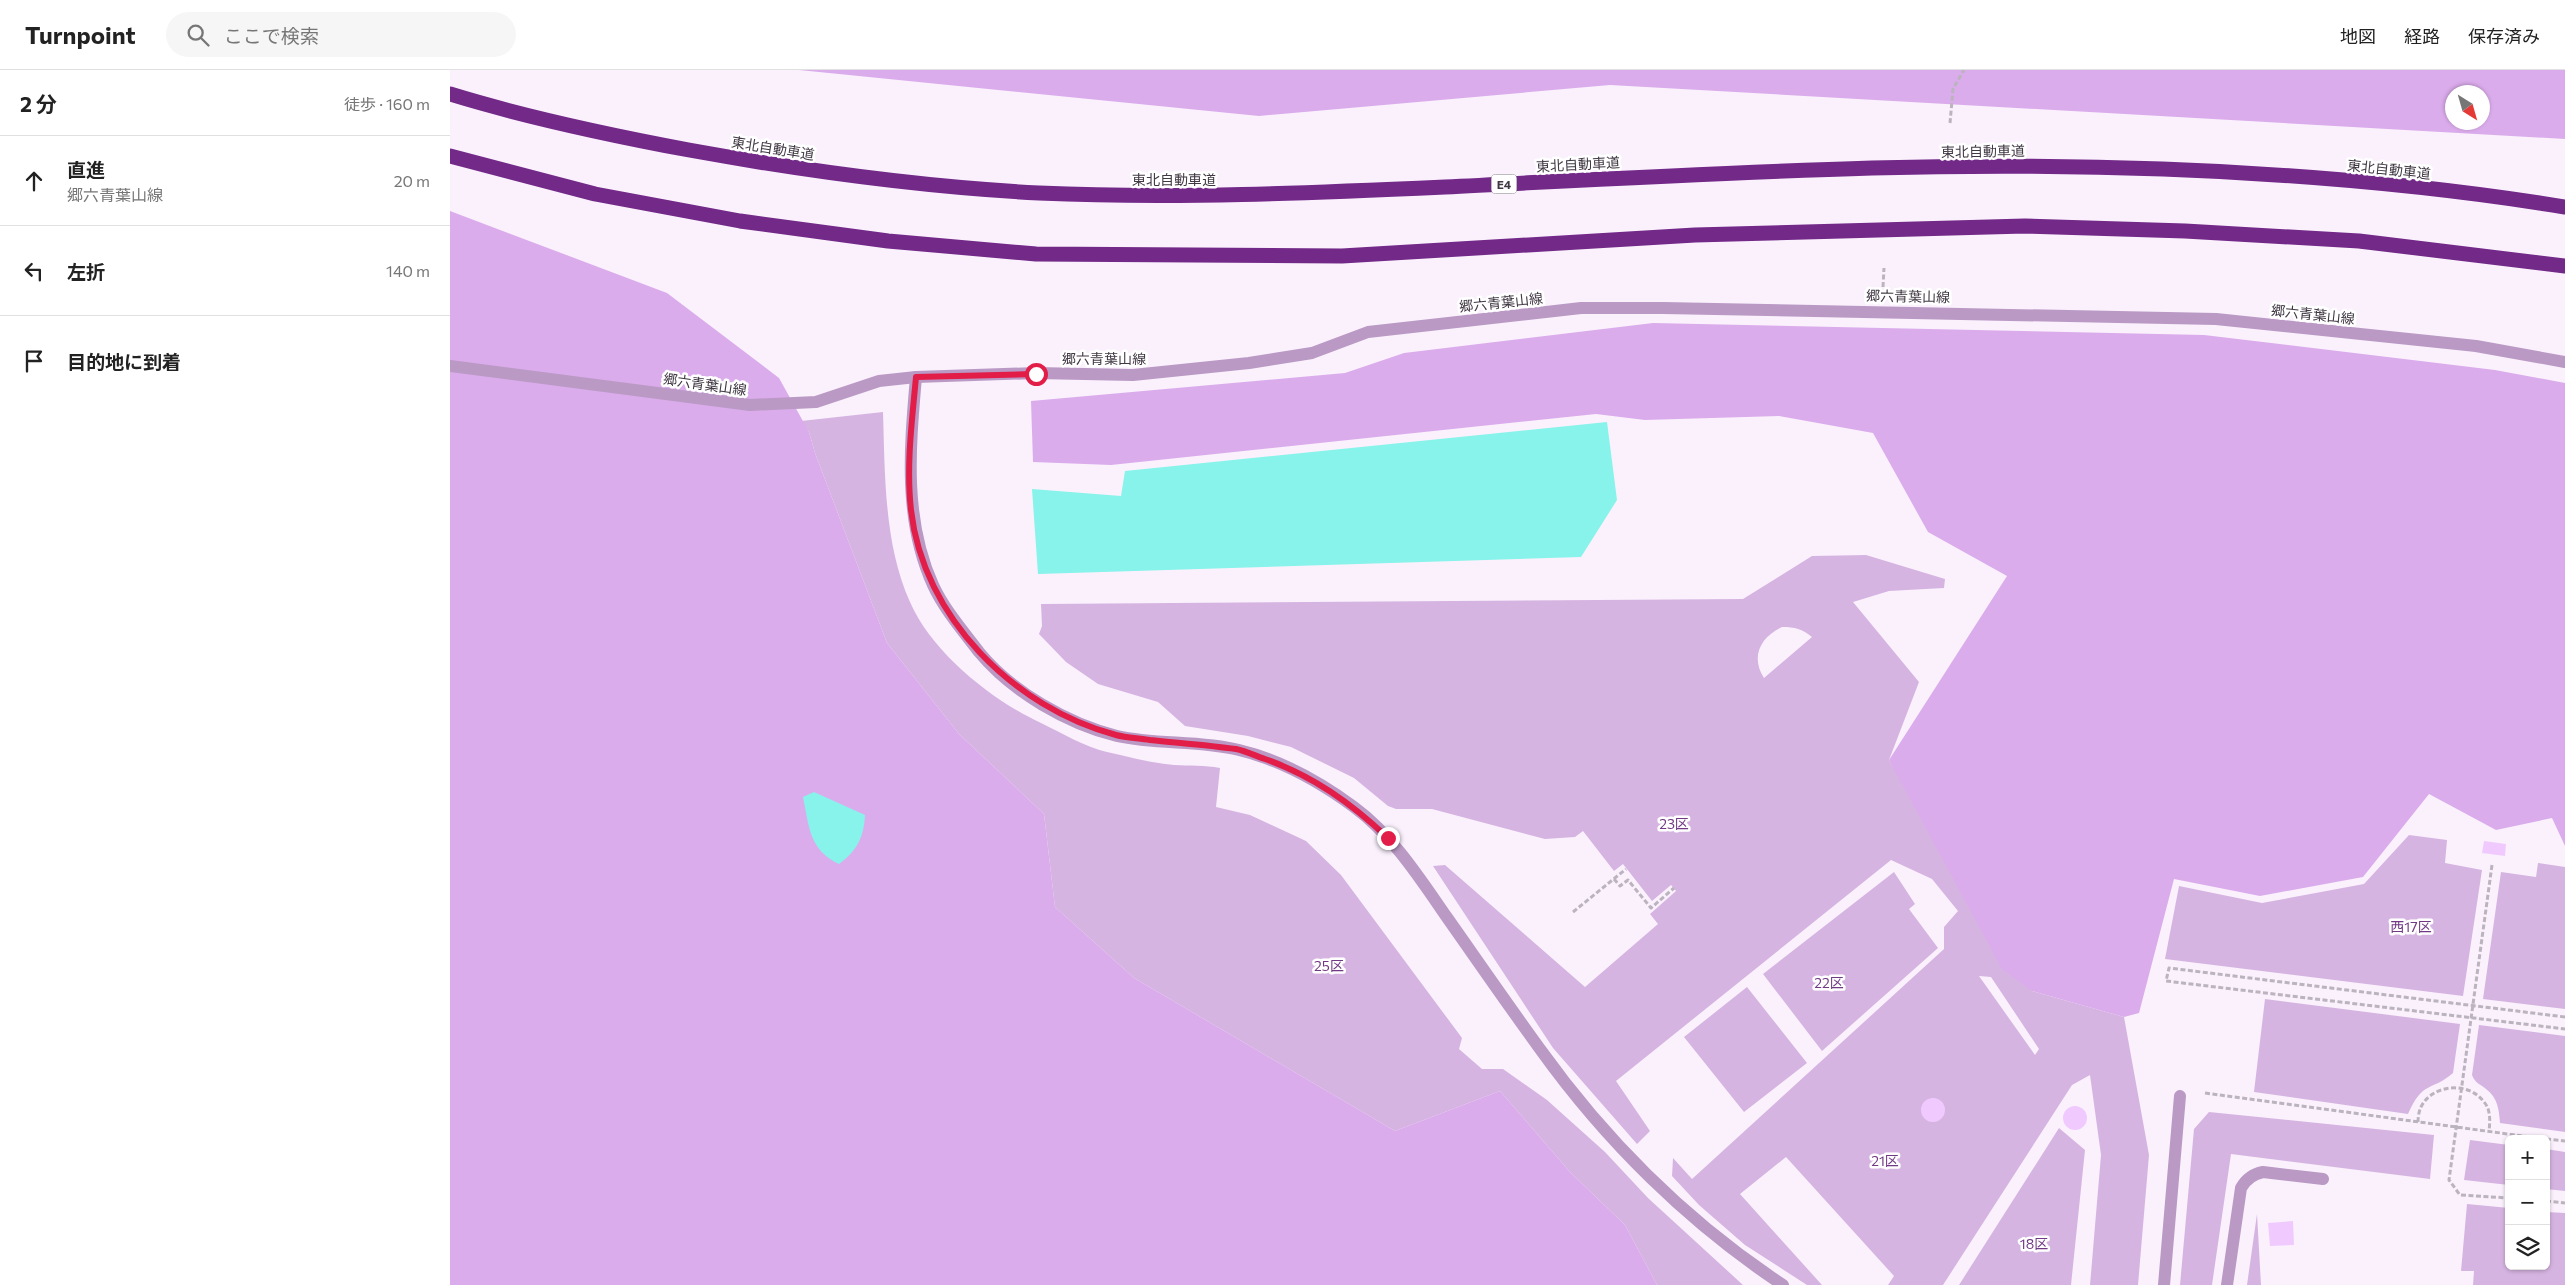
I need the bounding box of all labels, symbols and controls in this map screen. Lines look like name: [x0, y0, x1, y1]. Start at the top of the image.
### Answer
search box: [166, 12, 516, 57]
text: Turnpoint: [25, 20, 136, 49]
icon: search: [184, 21, 212, 49]
text: ここで検索: [224, 24, 319, 47]
text: 地図: [2340, 25, 2376, 47]
text: 経路: [2404, 25, 2440, 47]
text: 保存済み: [2468, 25, 2540, 47]
north arrow: [2445, 85, 2490, 130]
text: 2 分: [20, 91, 57, 116]
text: 徒歩 · 160 m: [344, 94, 430, 113]
street label: 東北自動車道: [730, 133, 816, 163]
street label: 東北自動車道: [1941, 142, 2025, 160]
street label: 東北自動車道: [1536, 153, 1620, 175]
street label: 東北自動車道: [2346, 156, 2432, 182]
text: 直進: [67, 158, 105, 181]
icon: ahead: [20, 167, 48, 195]
text: 20 m: [394, 171, 430, 190]
street label: 東北自動車道: [1132, 171, 1216, 188]
road number: E4: [1492, 175, 1516, 194]
text: 郷六青葉山線: [67, 185, 163, 204]
icon: left: [20, 257, 48, 285]
text: 左折: [67, 260, 105, 283]
text: 140 m: [386, 261, 430, 280]
street label: 郷六青葉山線: [1866, 287, 1950, 305]
street label: 郷六青葉山線: [1458, 289, 1544, 315]
street label: 郷六青葉山線: [2270, 301, 2356, 327]
icon: arrive: [20, 347, 48, 375]
text: 目的地に到着: [67, 350, 181, 373]
street label: 郷六青葉山線: [1062, 350, 1146, 367]
route start: [1025, 363, 1048, 386]
street label: 郷六青葉山線: [662, 370, 748, 398]
park label: 23区: [1659, 815, 1689, 832]
route end: [1377, 827, 1400, 850]
park label: 西17区: [2390, 918, 2432, 935]
park label: 25区: [1314, 957, 1344, 974]
park label: 22区: [1814, 974, 1844, 991]
map controls: [2505, 1135, 2550, 1270]
button: +: [2505, 1135, 2550, 1180]
park label: 21区: [1871, 1152, 1899, 1169]
button: −: [2505, 1180, 2550, 1225]
button: layers: [2505, 1225, 2550, 1270]
park label: 18区: [2020, 1235, 2048, 1252]

